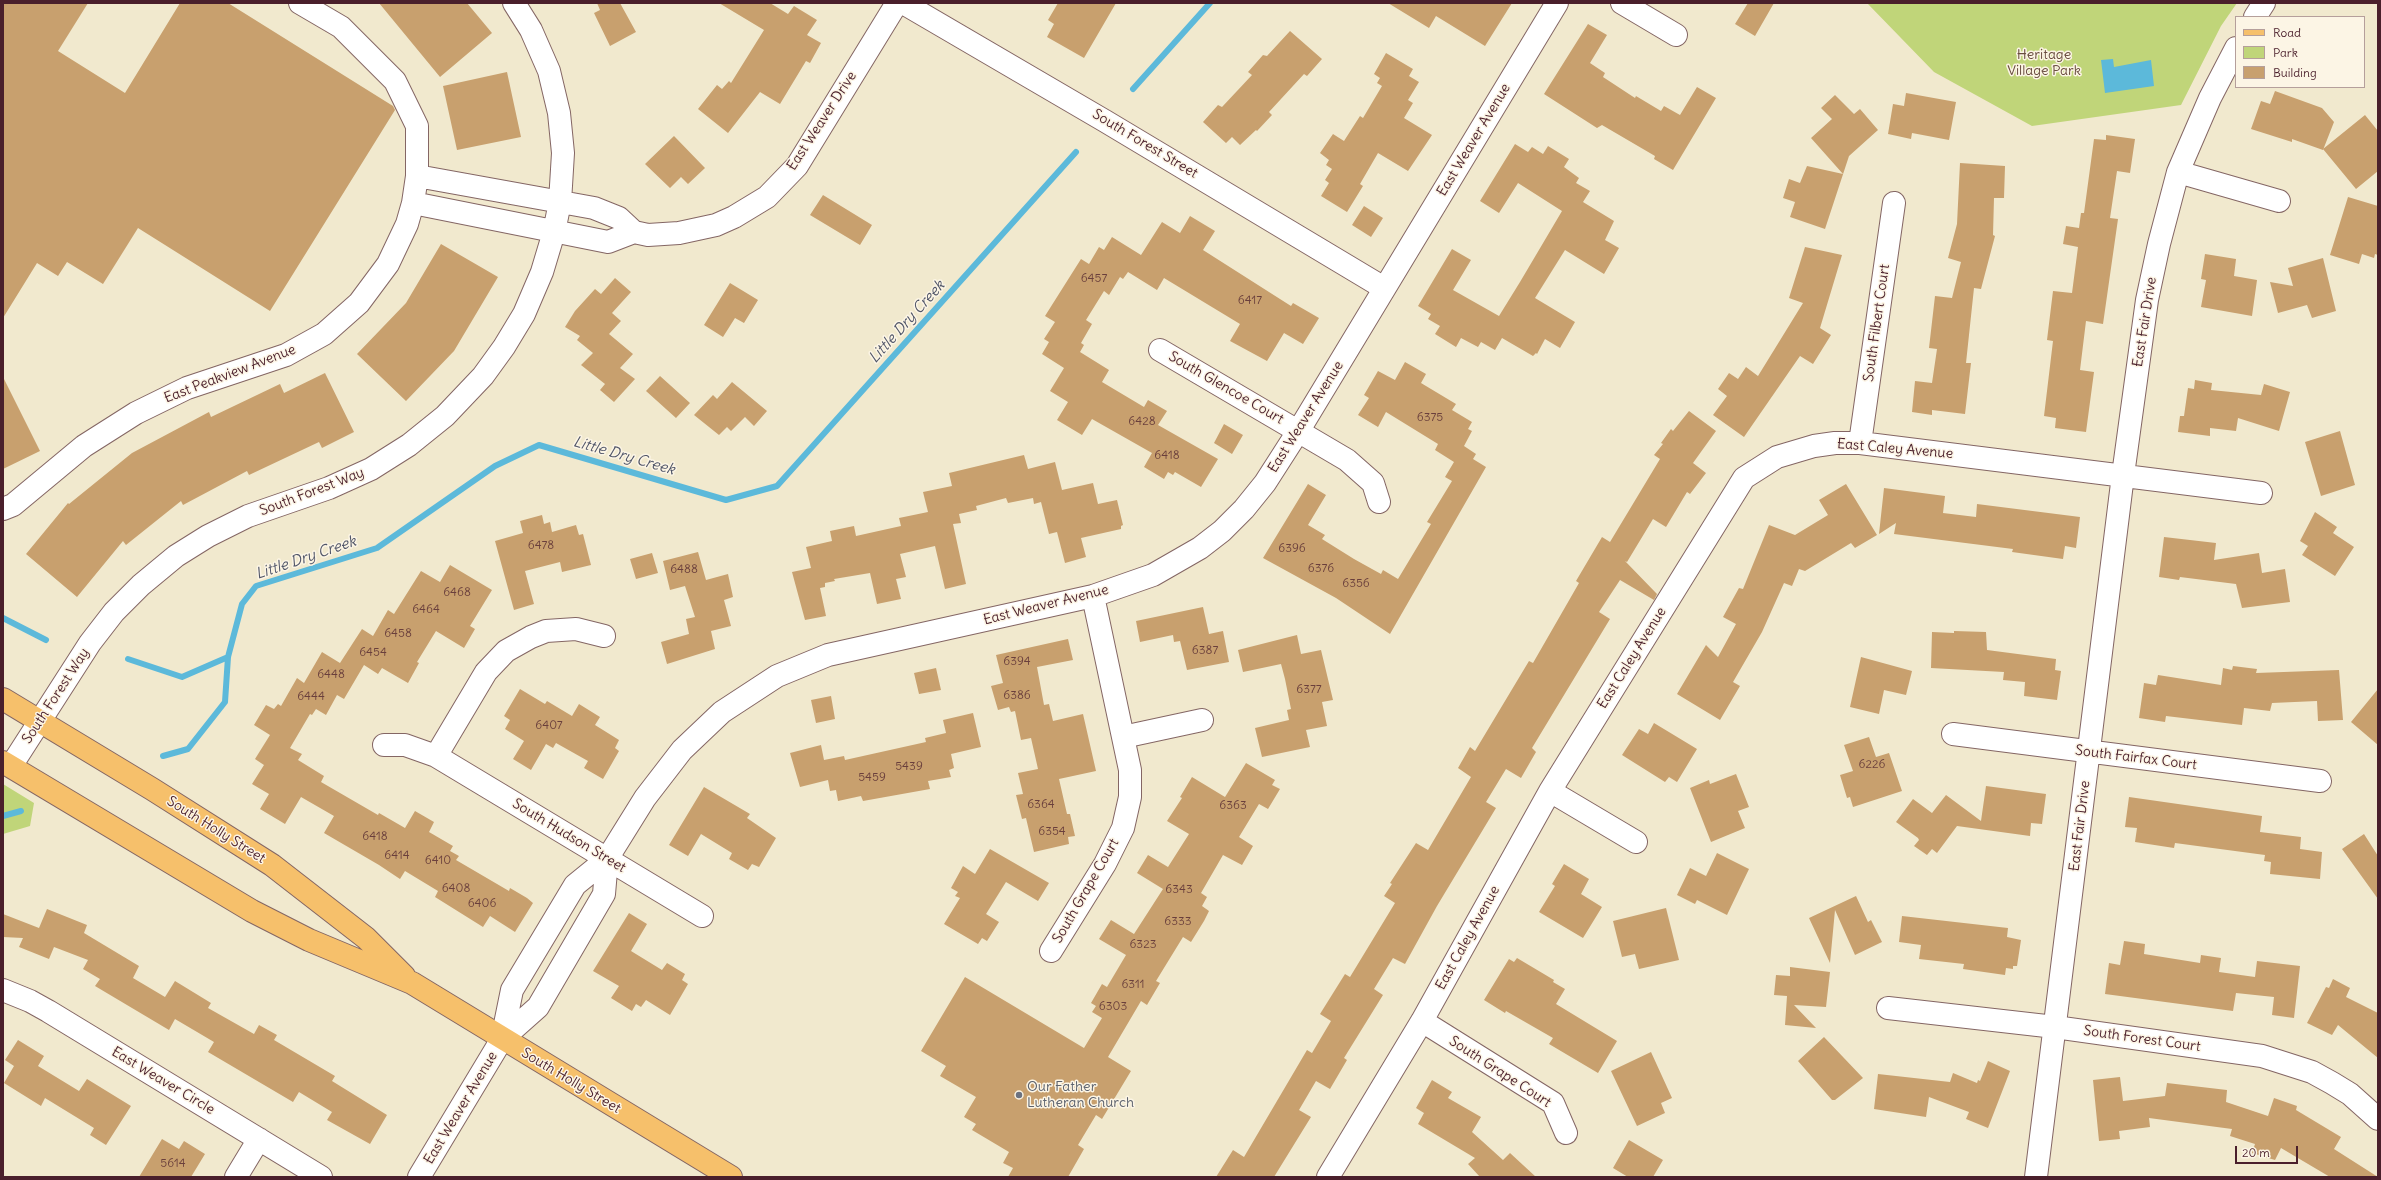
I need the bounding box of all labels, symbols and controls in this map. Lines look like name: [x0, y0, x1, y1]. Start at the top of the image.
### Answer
legend: [2235, 16, 2365, 88]
text: Road: [2273, 25, 2301, 40]
text: Park: [2273, 45, 2298, 60]
park label: Heritage Village Park: [2007, 47, 2081, 80]
text: Building: [2273, 65, 2317, 80]
street label: East Weaver Drive: [784, 68, 860, 174]
street label: East Weaver Avenue: [1434, 81, 1514, 199]
street label: South Forest Street: [1089, 106, 1201, 182]
street label: South Filbert Court: [1860, 263, 1894, 383]
house number: 6457: [1081, 272, 1107, 286]
street label: East Fair Drive: [2130, 276, 2160, 368]
water label: Little Dry Creek: [865, 277, 949, 367]
house number: 6417: [1238, 294, 1262, 308]
street label: East Peakview Avenue: [162, 341, 298, 407]
street label: South Glencoe Court: [1165, 348, 1287, 428]
street label: East Weaver Avenue: [1265, 358, 1347, 476]
house number: 6375: [1417, 411, 1443, 425]
house number: 6428: [1128, 415, 1156, 429]
water label: Little Dry Creek: [571, 433, 677, 479]
street label: East Caley Avenue: [1836, 436, 1954, 462]
house number: 6418: [1154, 449, 1180, 463]
street label: South Forest Way: [257, 464, 367, 520]
water label: Little Dry Creek: [254, 532, 358, 584]
house number: 6478: [528, 539, 554, 553]
house number: 6396: [1278, 542, 1306, 556]
house number: 6376: [1308, 562, 1334, 576]
house number: 6488: [670, 563, 698, 577]
house number: 6356: [1342, 577, 1370, 591]
street label: East Weaver Avenue: [982, 581, 1110, 629]
house number: 6468: [443, 586, 471, 600]
house number: 6464: [412, 603, 440, 617]
street label: East Caley Avenue: [1594, 604, 1670, 712]
house number: 6458: [384, 627, 412, 641]
house number: 6387: [1192, 644, 1218, 658]
street label: South Forest Way: [19, 645, 93, 747]
house number: 6454: [359, 646, 387, 660]
house number: 6394: [1003, 655, 1031, 669]
house number: 6448: [317, 668, 345, 682]
house number: 6377: [1296, 683, 1322, 697]
house number: 6386: [1003, 689, 1031, 703]
house number: 6444: [297, 690, 325, 704]
house number: 6407: [535, 719, 563, 733]
street label: South Fairfax Court: [2074, 742, 2198, 774]
house number: 6226: [1859, 758, 1885, 772]
house number: 5439: [895, 760, 923, 774]
house number: 5459: [858, 771, 886, 785]
street label: East Fair Drive: [2066, 780, 2094, 872]
street label: South Holly Street: [164, 793, 268, 867]
street label: South Hudson Street: [509, 795, 629, 877]
house number: 6364: [1027, 798, 1055, 812]
house number: 6363: [1219, 799, 1247, 813]
house number: 6354: [1038, 825, 1066, 839]
house number: 6418: [362, 830, 388, 844]
street label: South Grape Court: [1049, 836, 1123, 946]
house number: 6414: [384, 849, 410, 863]
house number: 6410: [425, 854, 451, 868]
house number: 6408: [442, 882, 470, 896]
house number: 6343: [1165, 883, 1193, 897]
street label: East Caley Avenue: [1432, 883, 1504, 993]
house number: 6406: [468, 897, 496, 911]
house number: 6333: [1164, 915, 1192, 929]
house number: 6323: [1129, 938, 1157, 952]
house number: 6311: [1121, 978, 1145, 992]
house number: 6303: [1099, 1000, 1127, 1014]
street label: South Forest Court: [2082, 1022, 2202, 1056]
street label: South Grape Court: [1446, 1033, 1554, 1111]
street label: East Weaver Circle: [108, 1044, 218, 1118]
street label: South Holly Street: [518, 1045, 624, 1117]
street label: East Weaver Avenue: [421, 1049, 501, 1167]
place label: Our Father Lutheran Church: [1027, 1079, 1134, 1112]
marker: Our Father Lutheran Church: [1014, 1090, 1024, 1100]
scale bar: [2237, 1138, 2300, 1164]
text: 20 m: [2242, 1145, 2270, 1160]
house number: 5614: [160, 1157, 186, 1171]

